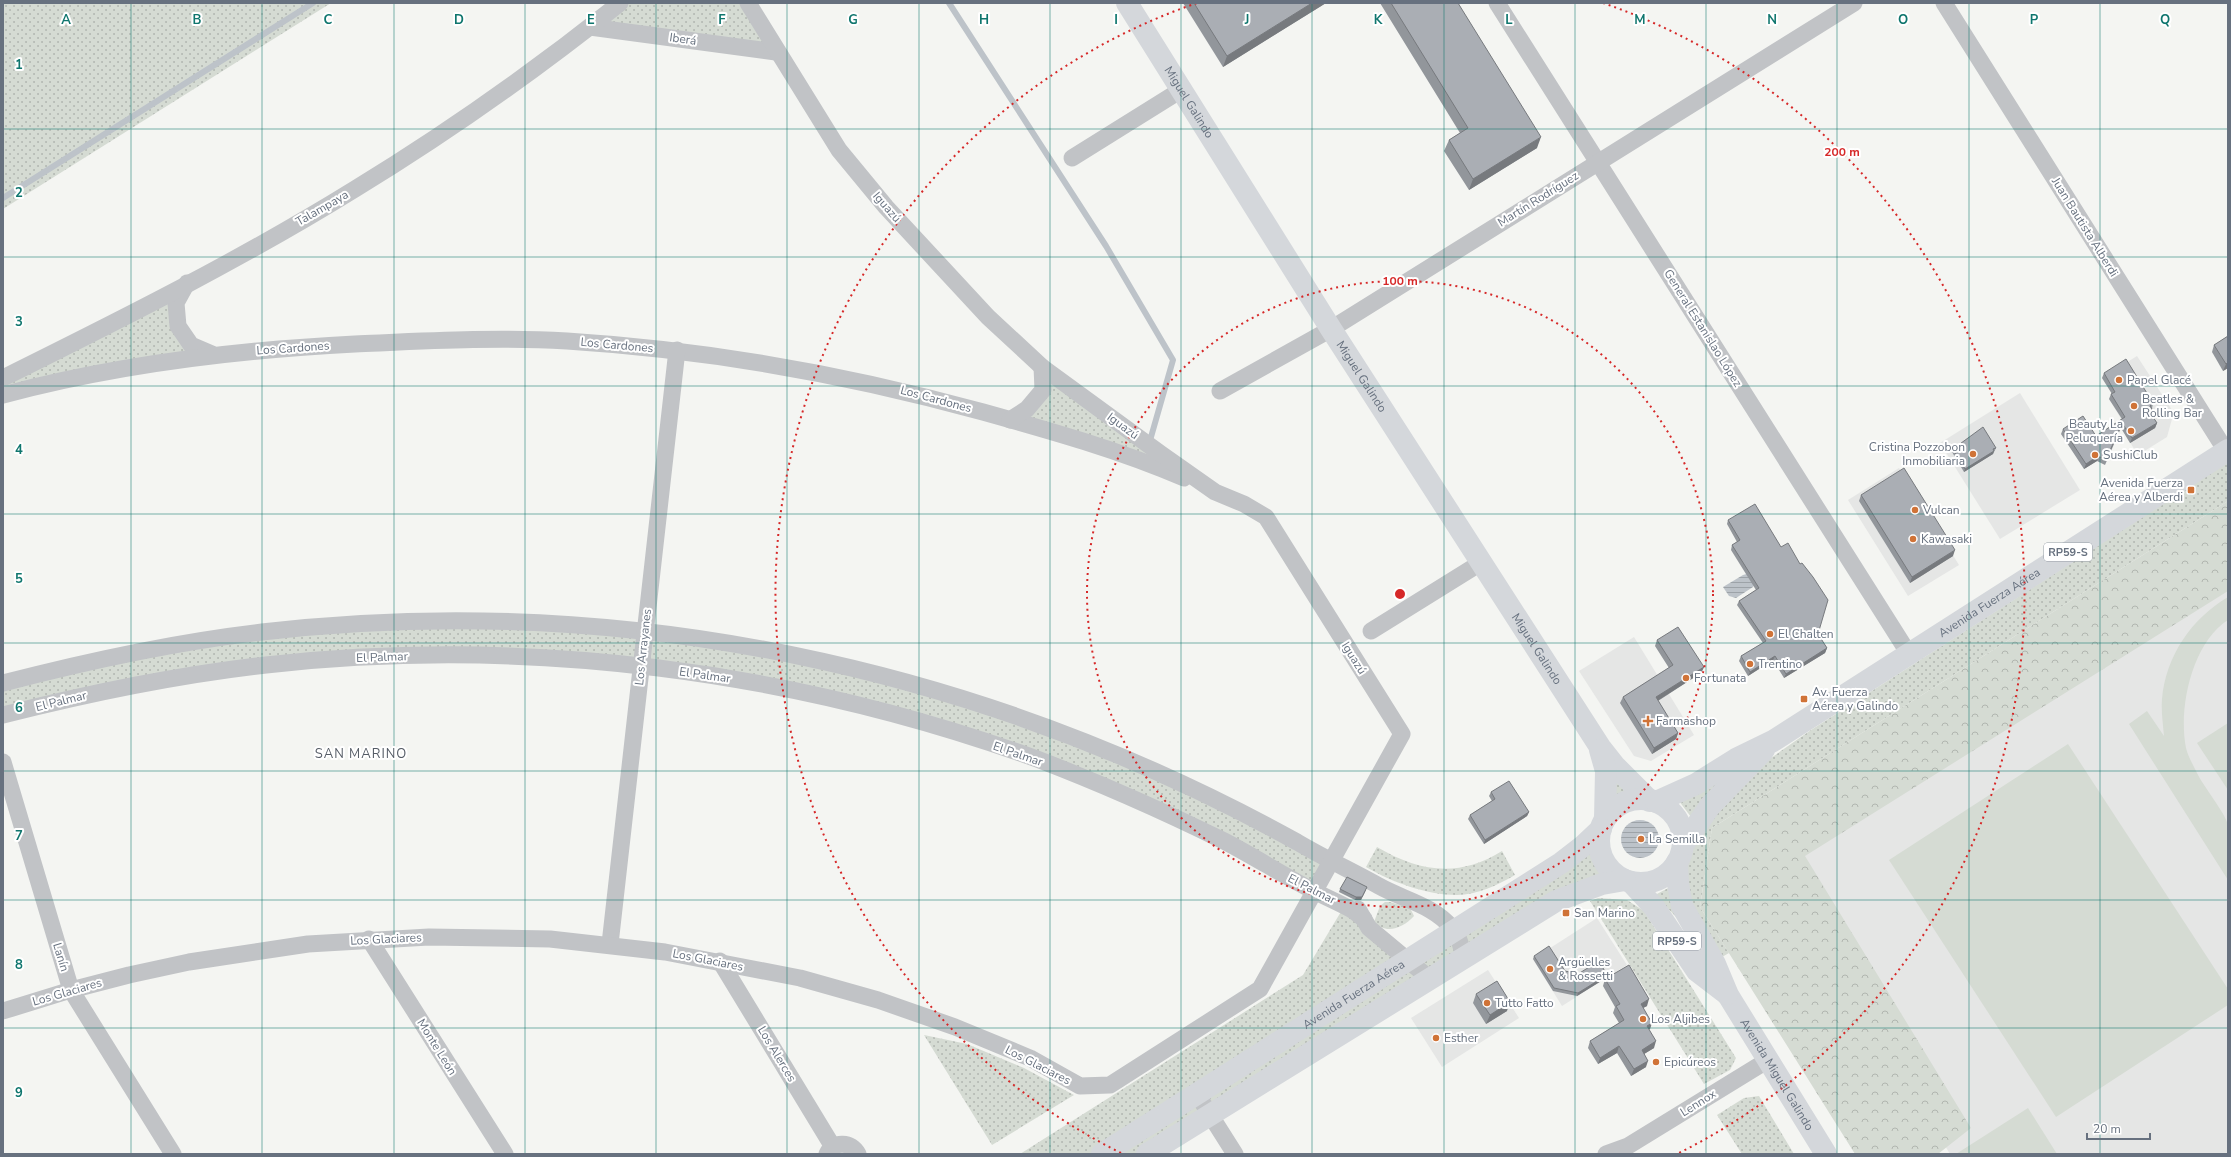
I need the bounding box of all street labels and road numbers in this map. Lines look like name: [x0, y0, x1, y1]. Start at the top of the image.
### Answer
street label: Iberá: [668, 29, 698, 49]
street label: Miguel Galindo: [1161, 63, 1218, 141]
street label: Martín Rodríguez: [1495, 167, 1582, 230]
street label: Juan Bautista Alberdi: [2047, 174, 2122, 280]
street label: Talampaya: [293, 186, 351, 230]
street label: Iguazú: [869, 188, 905, 226]
street label: General Estanislao López: [1660, 266, 1746, 390]
street label: Los Cardones: [580, 334, 654, 356]
street label: Los Cardones: [256, 337, 330, 359]
street label: Miguel Galindo: [1333, 338, 1391, 415]
street label: Los Cardones: [899, 382, 974, 416]
street label: Iguazú: [1104, 409, 1142, 443]
road number: RP59-S: [2044, 543, 2092, 561]
street label: Avenida Fuerza Aérea: [1935, 564, 2043, 641]
street label: Los Arrayanes: [631, 608, 655, 686]
street label: Miguel Galindo: [1508, 610, 1566, 688]
street label: Iguazú: [1338, 639, 1370, 677]
street label: El Palmar: [356, 648, 409, 666]
street label: El Palmar: [678, 663, 732, 687]
street label: El Palmar: [34, 687, 89, 715]
street label: El Palmar: [991, 738, 1046, 770]
street label: El Palmar: [1285, 870, 1339, 908]
street label: Los Glaciares: [350, 929, 422, 949]
road number: RP59-S: [1653, 932, 1701, 950]
street label: Lanín: [49, 941, 73, 973]
street label: Los Glaciares: [671, 945, 745, 975]
street label: Avenida Fuerza Aérea: [1300, 956, 1408, 1033]
street label: Los Glaciares: [30, 974, 104, 1010]
street label: Avenida Miguel Galindo: [1736, 1015, 1818, 1134]
street label: Monte León: [413, 1016, 461, 1078]
street label: Los Alerces: [754, 1023, 800, 1085]
street label: Los Glaciares: [1002, 1042, 1074, 1089]
street label: Lennox: [1677, 1085, 1719, 1120]

